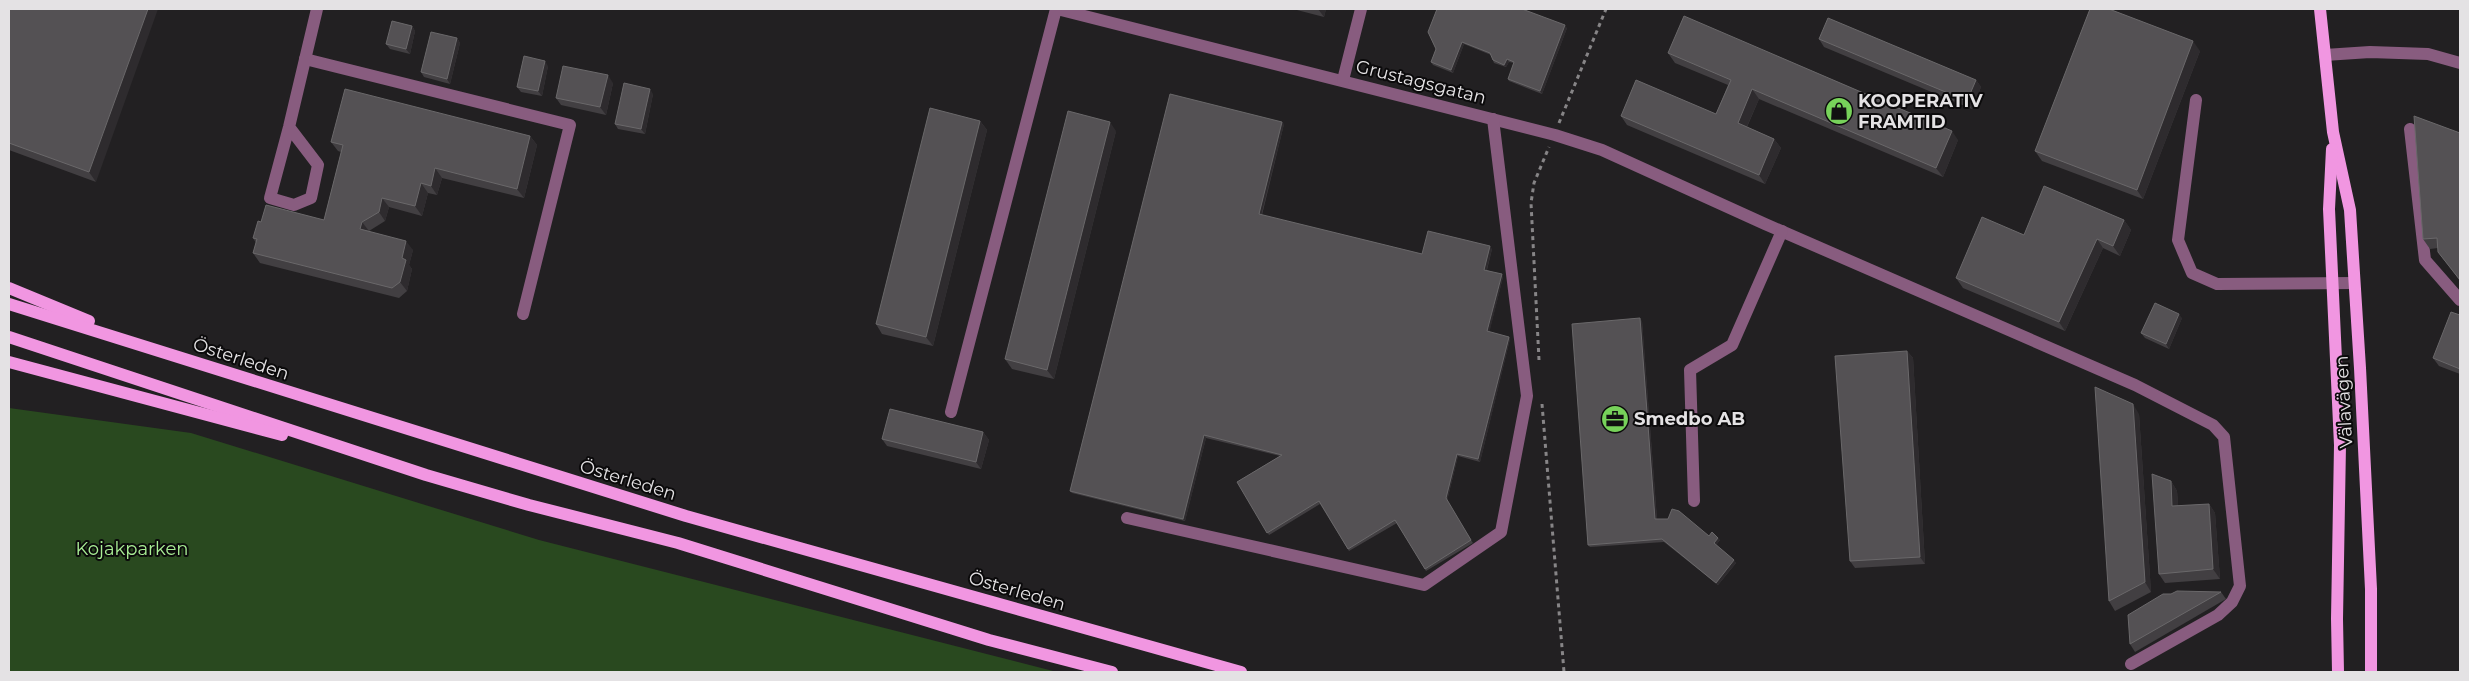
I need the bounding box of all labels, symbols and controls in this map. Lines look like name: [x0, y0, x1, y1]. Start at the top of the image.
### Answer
street label: Grustagsgatan: [1354, 55, 1488, 109]
place label: KOOPERATIV FRAMTID: [1858, 90, 1983, 133]
shop icon: KOOPERATIV FRAMTID: [1824, 96, 1854, 126]
street label: Österleden: [190, 333, 292, 385]
street label: Välavägen: [2331, 355, 2357, 449]
office icon: Smedbo AB: [1600, 404, 1630, 434]
place label: Smedbo AB: [1634, 408, 1745, 430]
street label: Österleden: [577, 455, 679, 505]
park label: Kojakparken: [75, 538, 189, 560]
street label: Österleden: [966, 567, 1068, 615]

